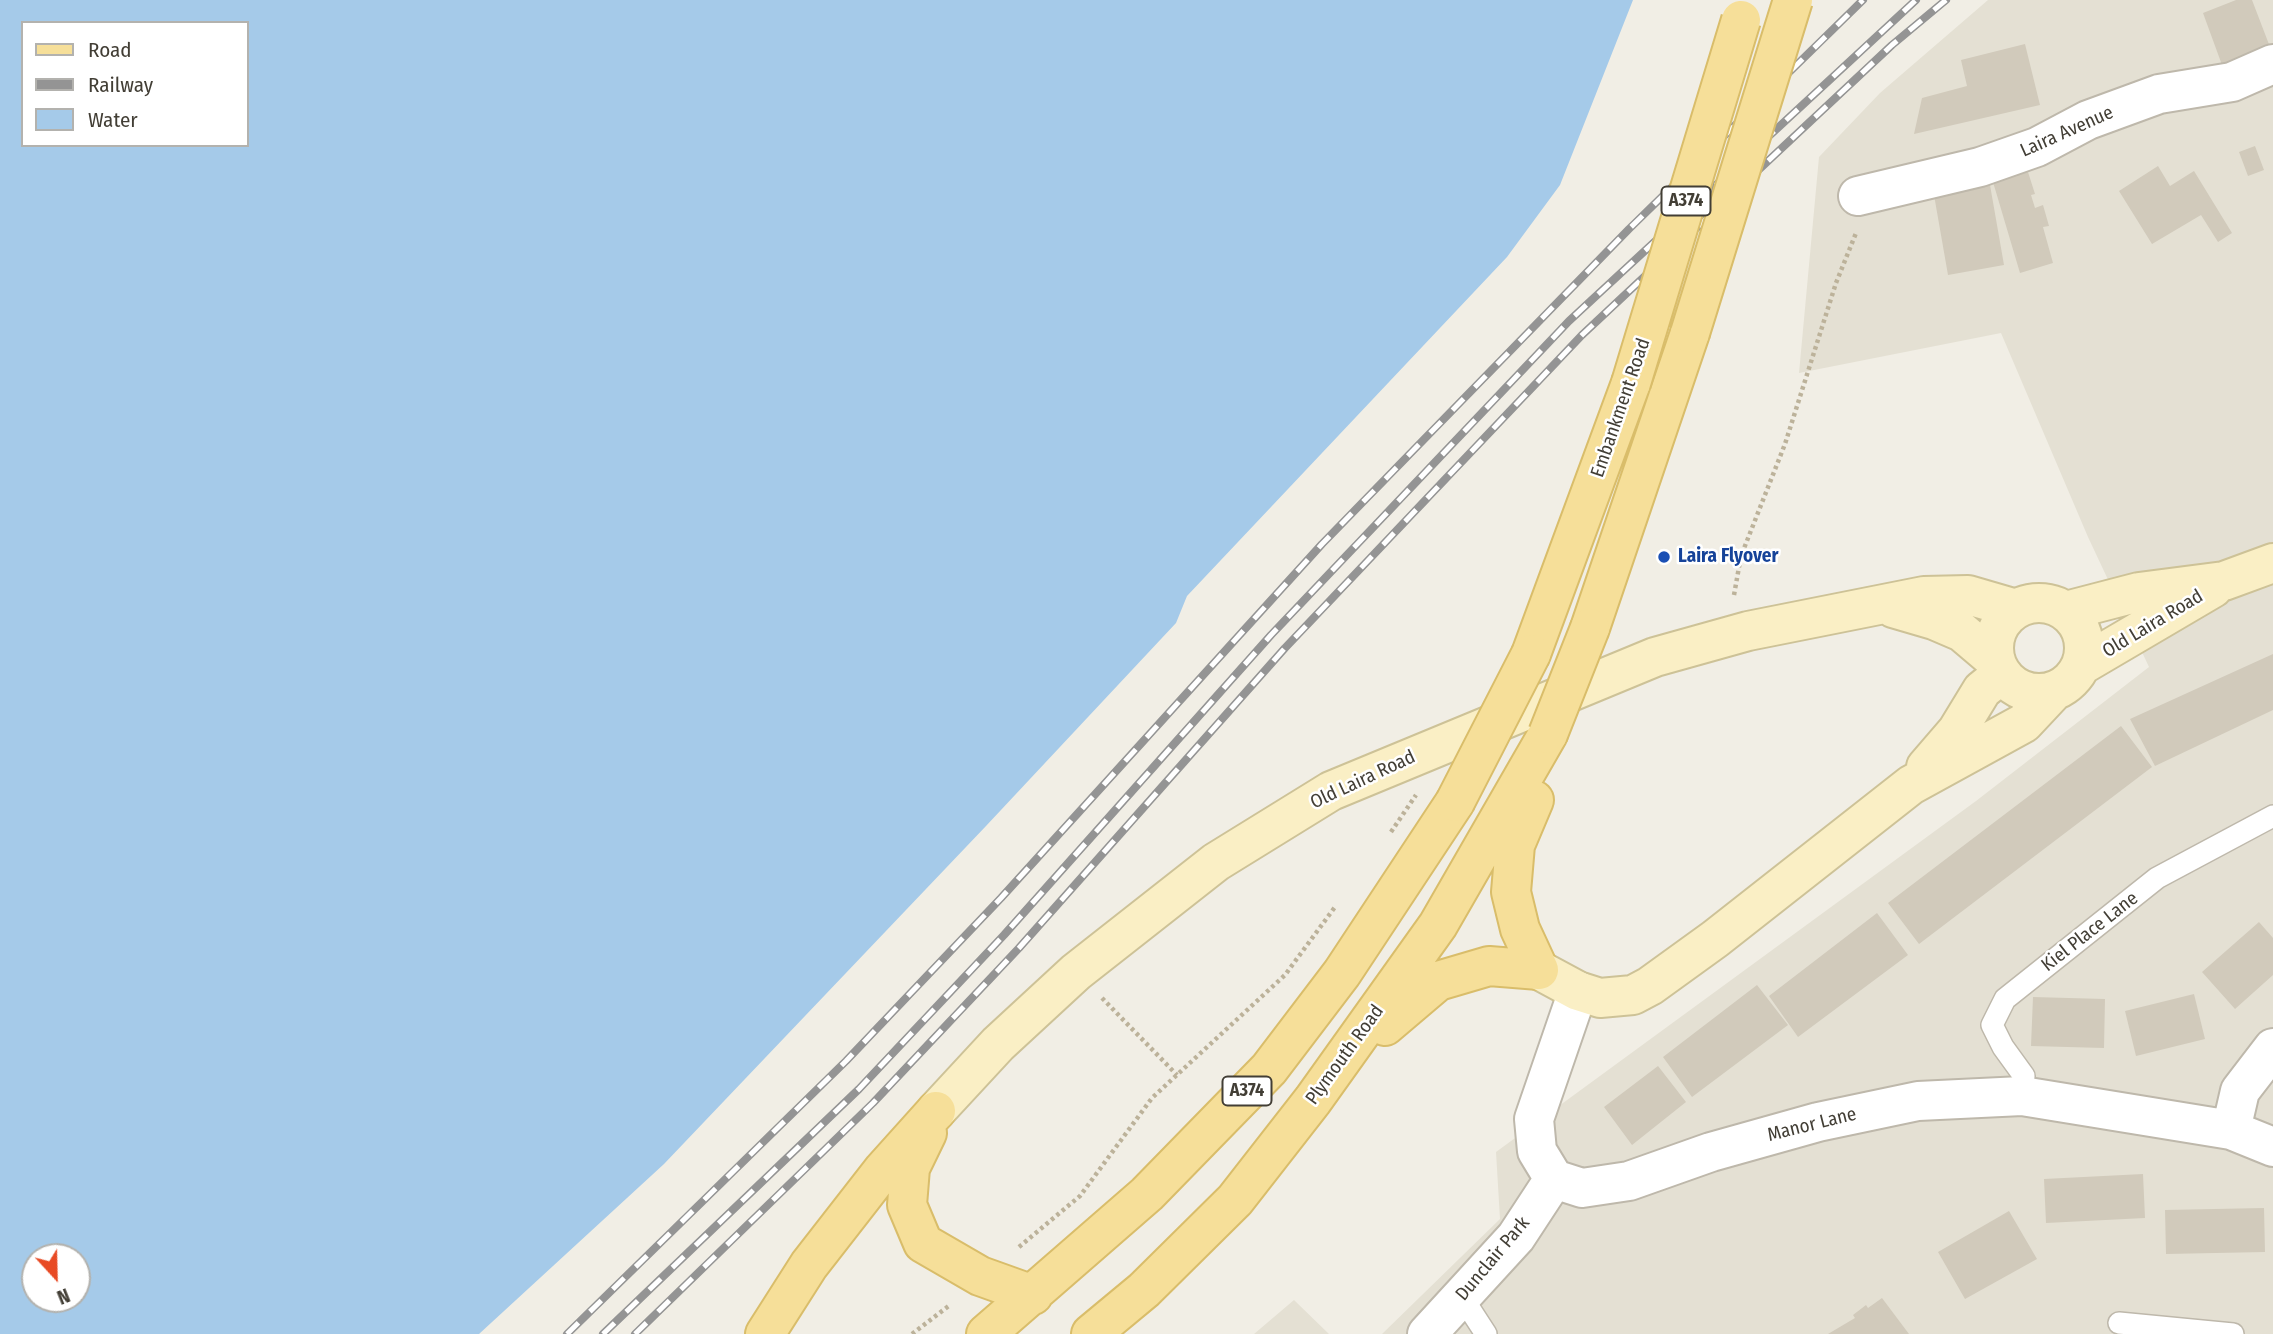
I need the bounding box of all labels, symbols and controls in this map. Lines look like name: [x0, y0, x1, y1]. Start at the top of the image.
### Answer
legend: [21, 21, 248, 147]
text: Road: [88, 37, 132, 63]
text: Railway: [88, 72, 153, 98]
street label: Laira Avenue: [2017, 101, 2117, 163]
text: Water: [88, 107, 138, 133]
road number: A374: [1662, 186, 1710, 216]
street label: Embankment Road: [1587, 335, 1655, 481]
place label: Laira Flyover: [1678, 546, 1778, 568]
marker: Laira Flyover: [1656, 549, 1672, 565]
street label: Old Laira Road: [2099, 585, 2207, 663]
street label: Old Laira Road: [1307, 746, 1419, 814]
street label: Kiel Place Lane: [2037, 887, 2143, 977]
street label: Plymouth Road: [1301, 1001, 1389, 1109]
road number: A374: [1222, 1076, 1272, 1106]
street label: Manor Lane: [1765, 1103, 1859, 1147]
street label: Dunclair Park: [1451, 1212, 1535, 1306]
north arrow: [21, 1243, 91, 1313]
text: N: [54, 1283, 73, 1309]

